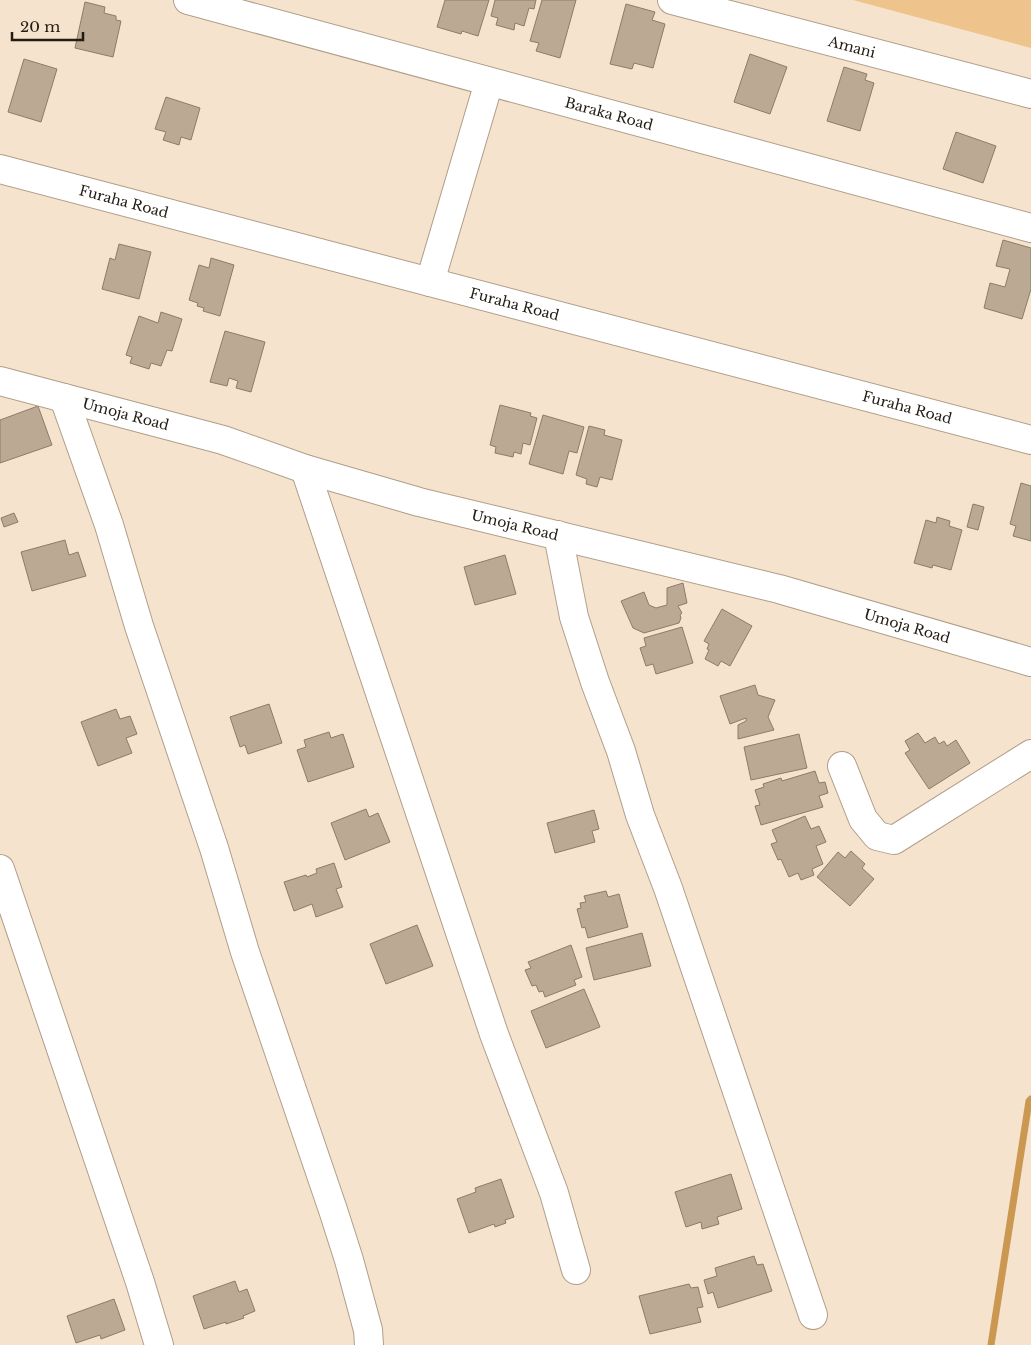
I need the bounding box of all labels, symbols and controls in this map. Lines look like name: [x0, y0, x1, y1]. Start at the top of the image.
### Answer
scale bar: [12, 10, 84, 42]
text: 20 m: [20, 17, 60, 36]
street label: Amani: [825, 32, 878, 62]
street label: Baraka Road: [563, 93, 655, 134]
street label: Furaha Road: [77, 181, 171, 222]
street label: Furaha Road: [468, 284, 562, 325]
street label: Furaha Road: [861, 387, 954, 428]
street label: Umoja Road: [80, 394, 172, 434]
street label: Umoja Road: [470, 506, 561, 545]
street label: Umoja Road: [862, 605, 953, 647]

